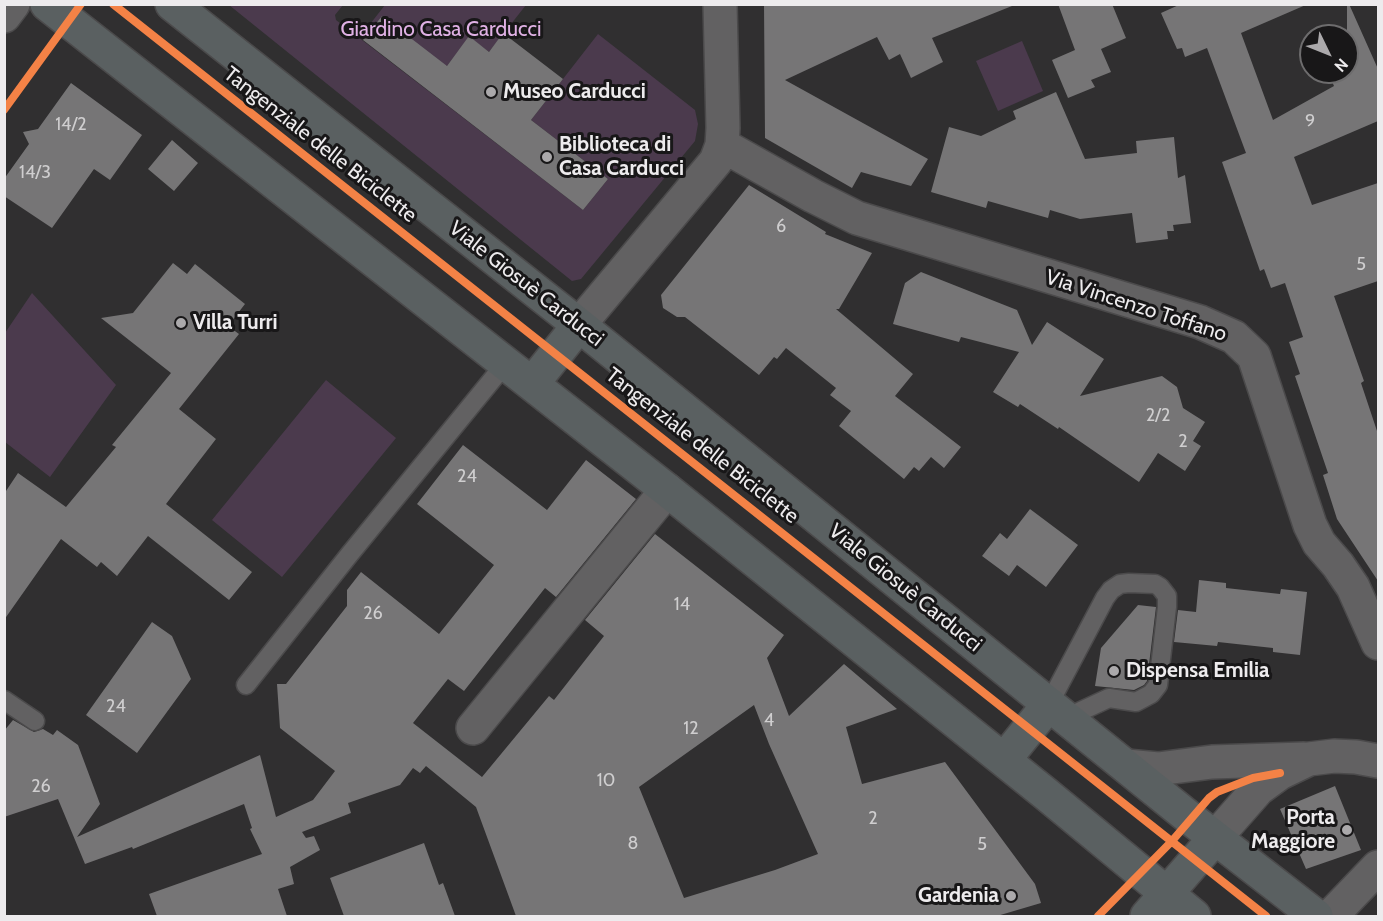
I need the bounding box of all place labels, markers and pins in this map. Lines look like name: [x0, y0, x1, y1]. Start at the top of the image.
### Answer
place label: Museo Carducci: [503, 79, 646, 105]
marker: Museo Carducci: [484, 85, 498, 99]
place label: Biblioteca di Casa Carducci: [559, 132, 684, 182]
marker: Biblioteca di Casa Carducci: [540, 150, 554, 164]
place label: Villa Turri: [193, 310, 278, 336]
marker: Villa Turri: [174, 316, 188, 330]
place label: Dispensa Emilia: [1126, 658, 1269, 684]
marker: Dispensa Emilia: [1107, 664, 1121, 678]
place label: Porta Maggiore: [1251, 805, 1335, 855]
marker: Porta Maggiore: [1340, 823, 1354, 837]
place label: Gardenia: [918, 883, 999, 909]
marker: Gardenia: [1004, 889, 1018, 903]

